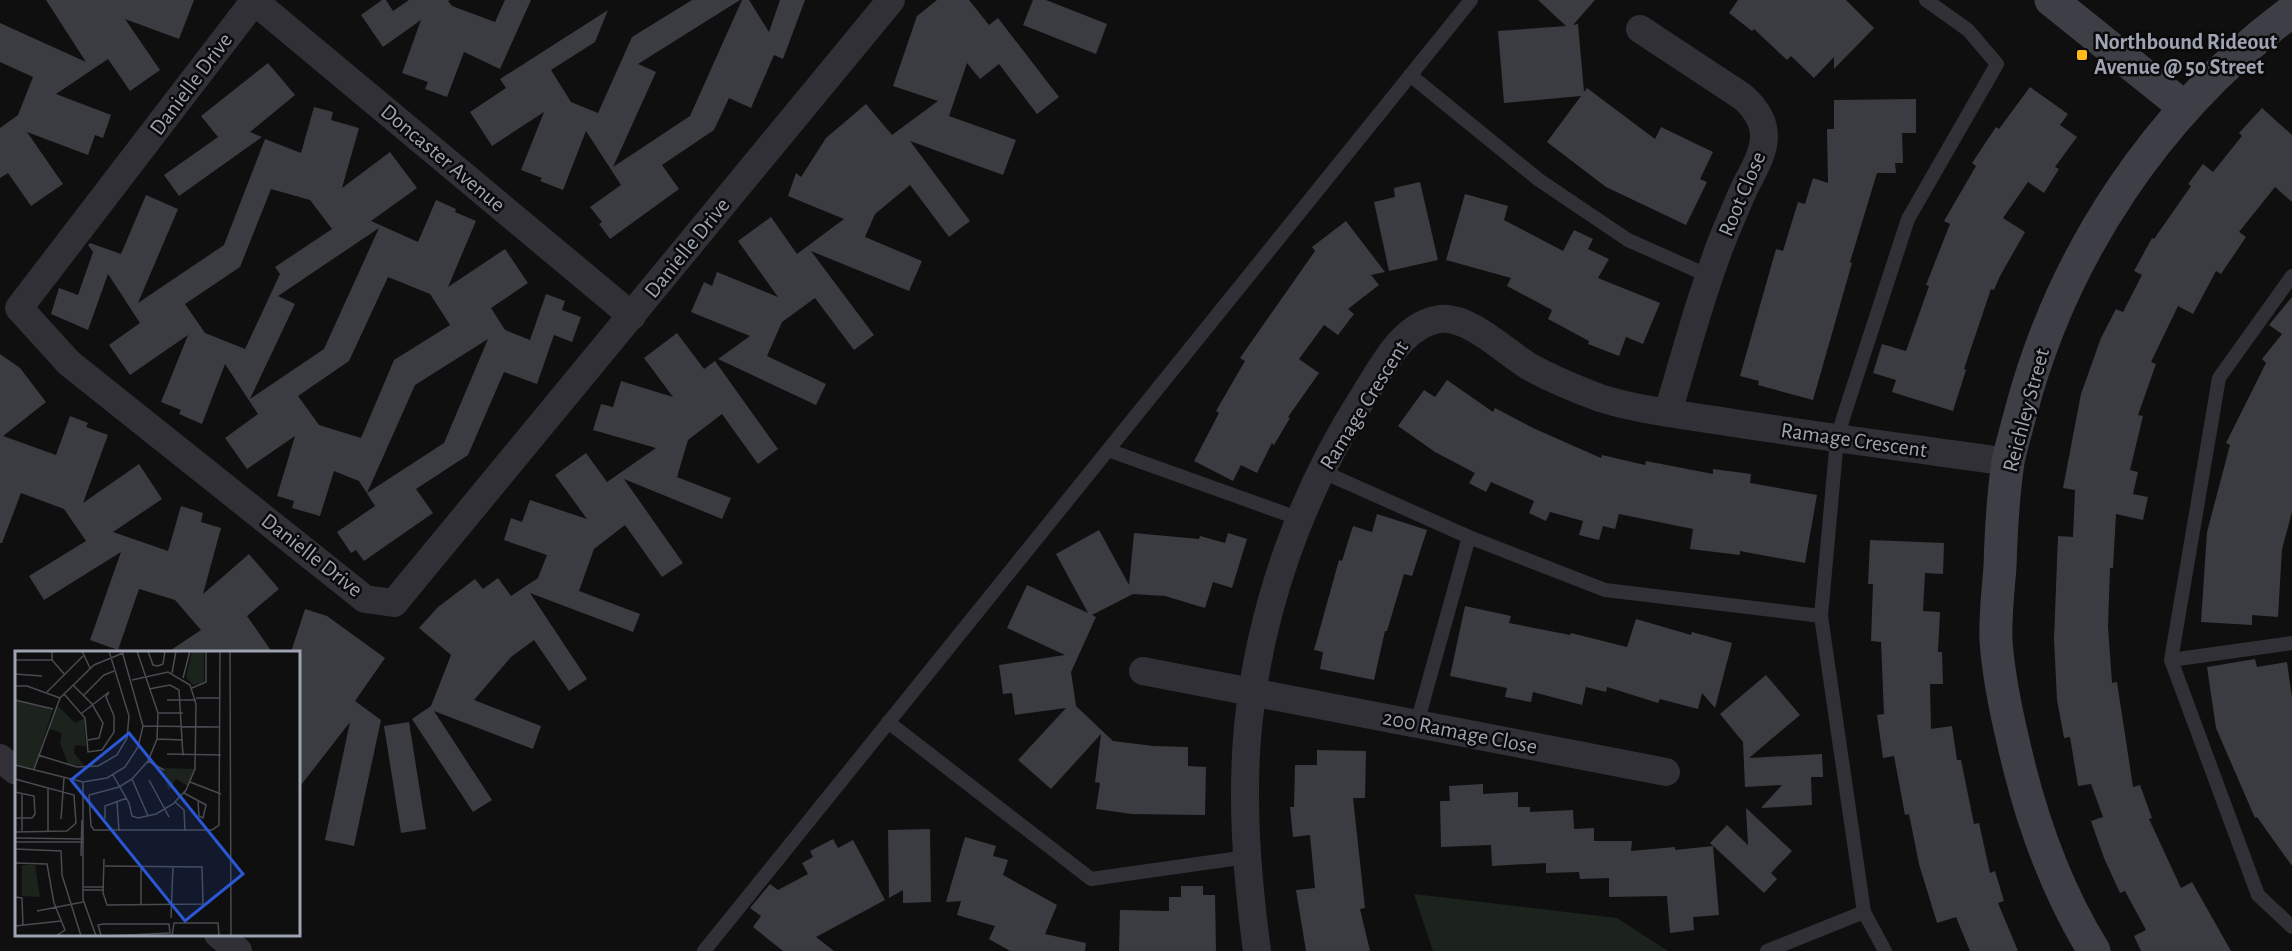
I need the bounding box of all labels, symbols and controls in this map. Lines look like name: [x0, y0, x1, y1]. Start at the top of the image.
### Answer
street label: Danielle Drive: [146, 29, 236, 139]
place label: Northbound Rideout Avenue @ 50 Street: [2094, 31, 2278, 78]
marker: Northbound Rideout Avenue @ 50 Street: [2075, 48, 2089, 62]
street label: Doncaster Avenue: [377, 100, 509, 216]
street label: Root Close: [1714, 148, 1770, 240]
street label: Danielle Drive: [640, 194, 734, 302]
street label: Ramage Crescent: [1316, 337, 1412, 473]
street label: Reichley Street: [1999, 346, 2053, 474]
street label: Ramage Crescent: [1780, 419, 1928, 461]
street label: Danielle Drive: [257, 509, 367, 601]
inset map: [15, 651, 300, 936]
street label: 200 Ramage Close: [1381, 706, 1539, 758]

